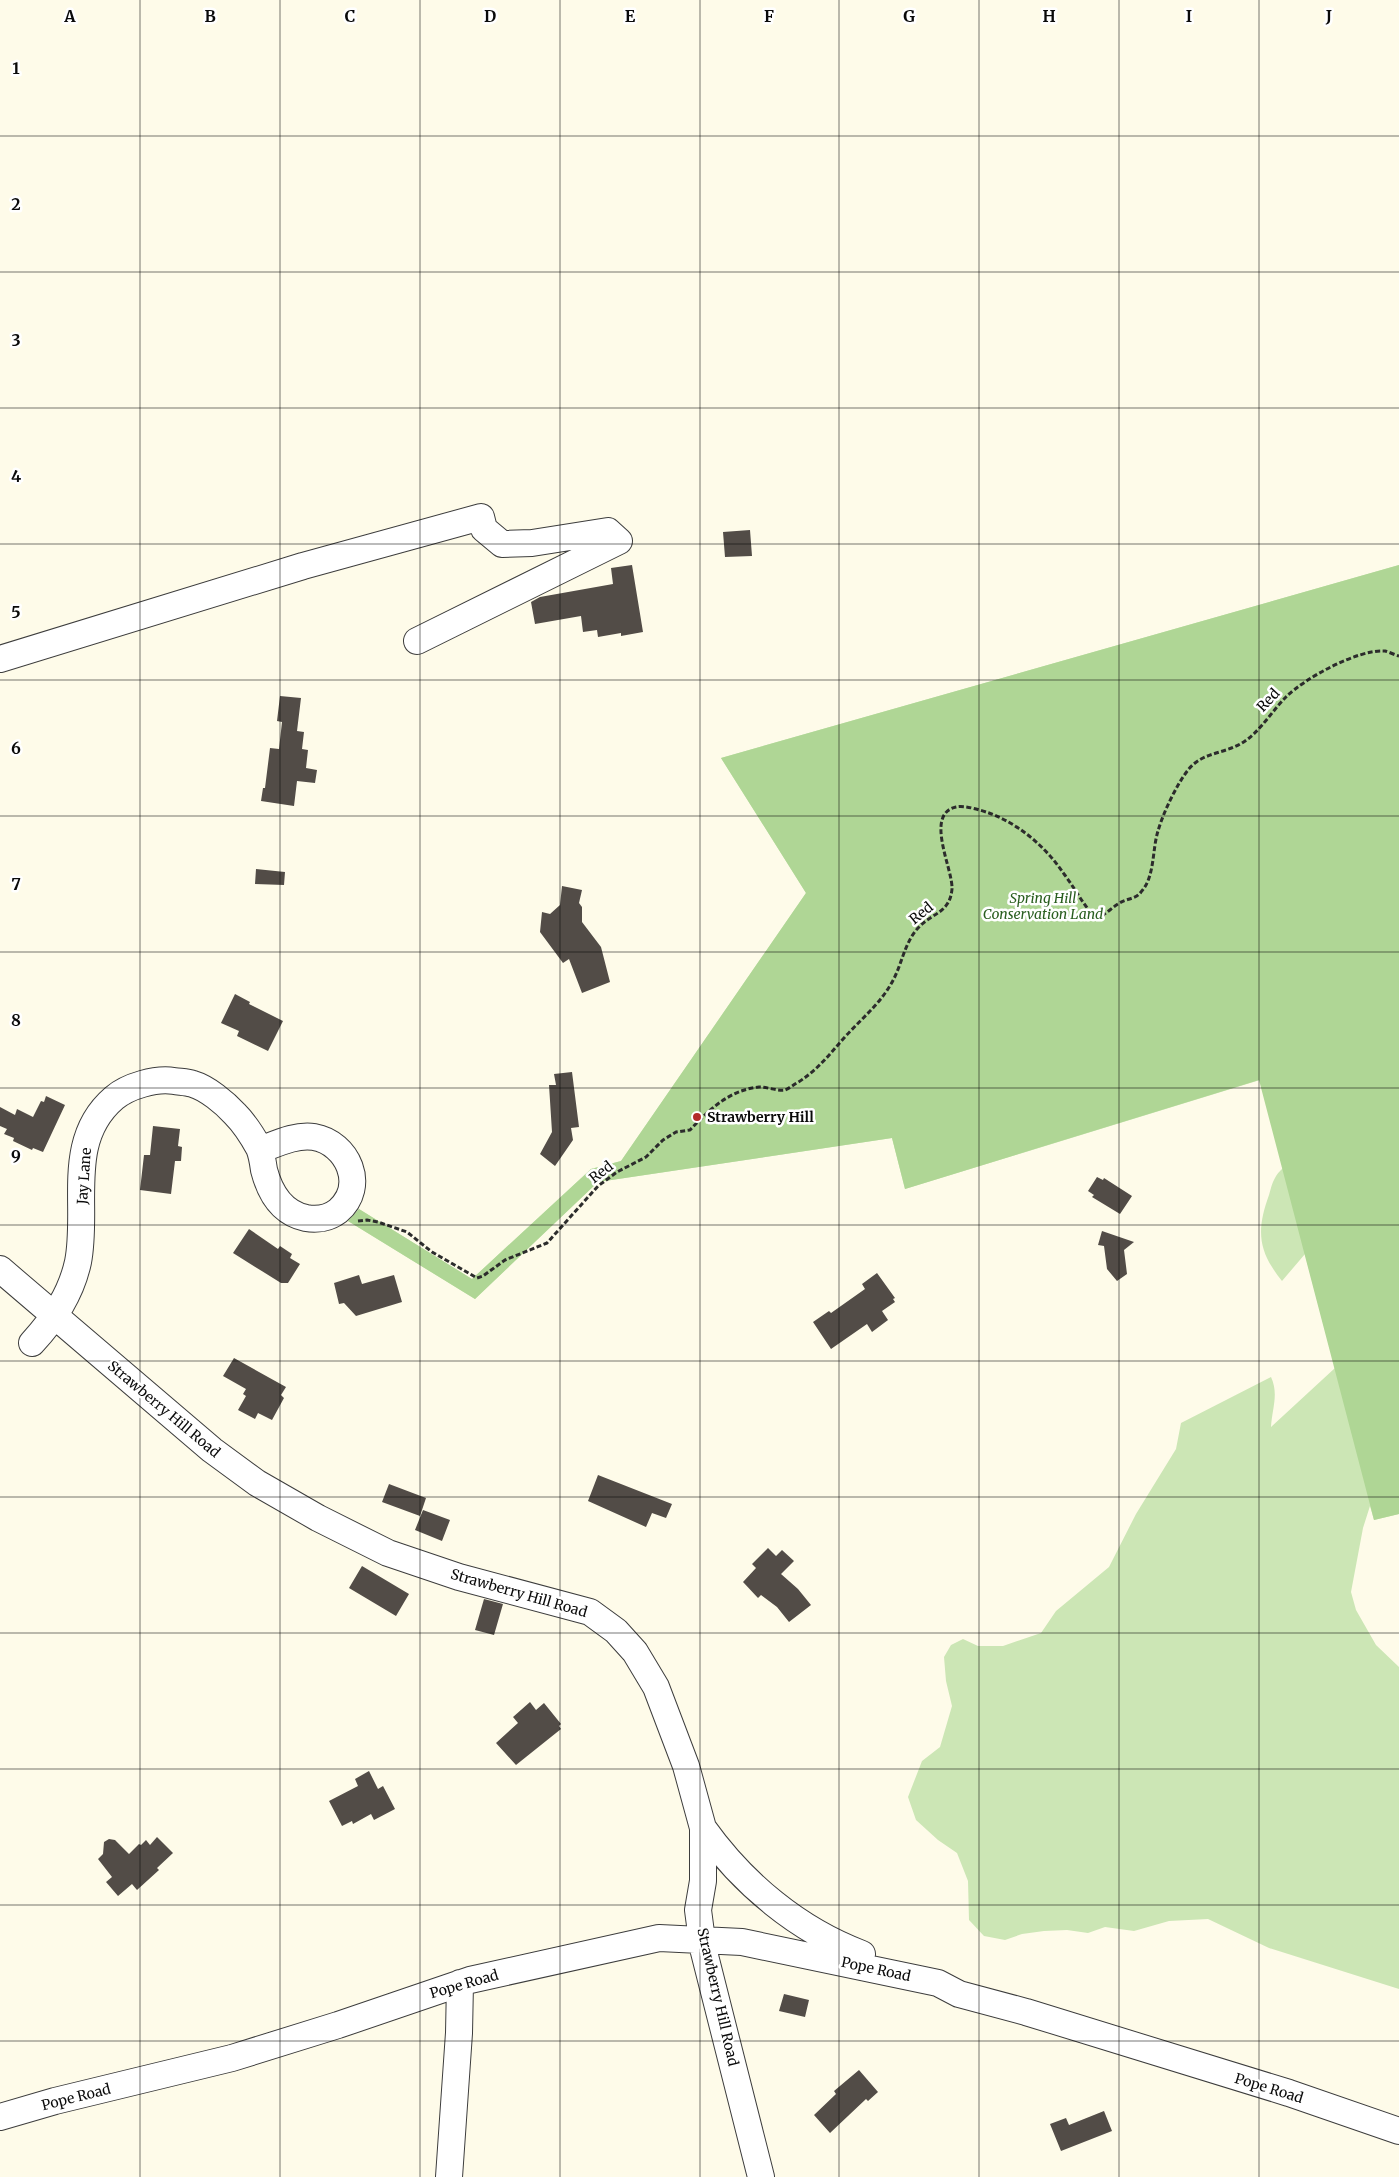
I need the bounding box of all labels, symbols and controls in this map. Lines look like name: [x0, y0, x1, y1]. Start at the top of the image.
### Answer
text: A: [63, 6, 76, 26]
text: B: [204, 6, 216, 26]
text: C: [345, 6, 355, 26]
text: D: [484, 6, 496, 26]
text: E: [625, 6, 636, 26]
text: F: [764, 6, 774, 26]
text: G: [903, 6, 915, 26]
text: H: [1042, 6, 1056, 26]
text: I: [1186, 6, 1192, 26]
text: J: [1325, 6, 1332, 26]
text: 1: [12, 58, 20, 78]
text: 2: [11, 194, 21, 214]
text: 3: [11, 330, 21, 350]
text: 4: [11, 466, 21, 486]
text: 5: [11, 602, 21, 622]
street label: Red: [1253, 684, 1284, 716]
text: 6: [11, 738, 21, 758]
text: 7: [11, 874, 21, 894]
park label: Spring Hill Conservation Land: [983, 889, 1103, 923]
street label: Red: [905, 898, 937, 928]
text: 8: [11, 1010, 21, 1030]
place label: Strawberry Hill: [707, 1108, 814, 1126]
marker: Strawberry Hill: [691, 1111, 703, 1123]
text: 9: [11, 1146, 21, 1166]
street label: Jay Lane: [73, 1147, 95, 1206]
street label: Red: [585, 1157, 617, 1187]
street label: Strawberry Hill Road: [104, 1357, 224, 1462]
street label: Strawberry Hill Road: [449, 1565, 590, 1621]
street label: Strawberry Hill Road: [693, 1926, 743, 2068]
street label: Pope Road: [840, 1953, 913, 1985]
street label: Pope Road: [428, 1965, 501, 2002]
street label: Pope Road: [1233, 2069, 1306, 2107]
street label: Pope Road: [40, 2080, 113, 2114]

